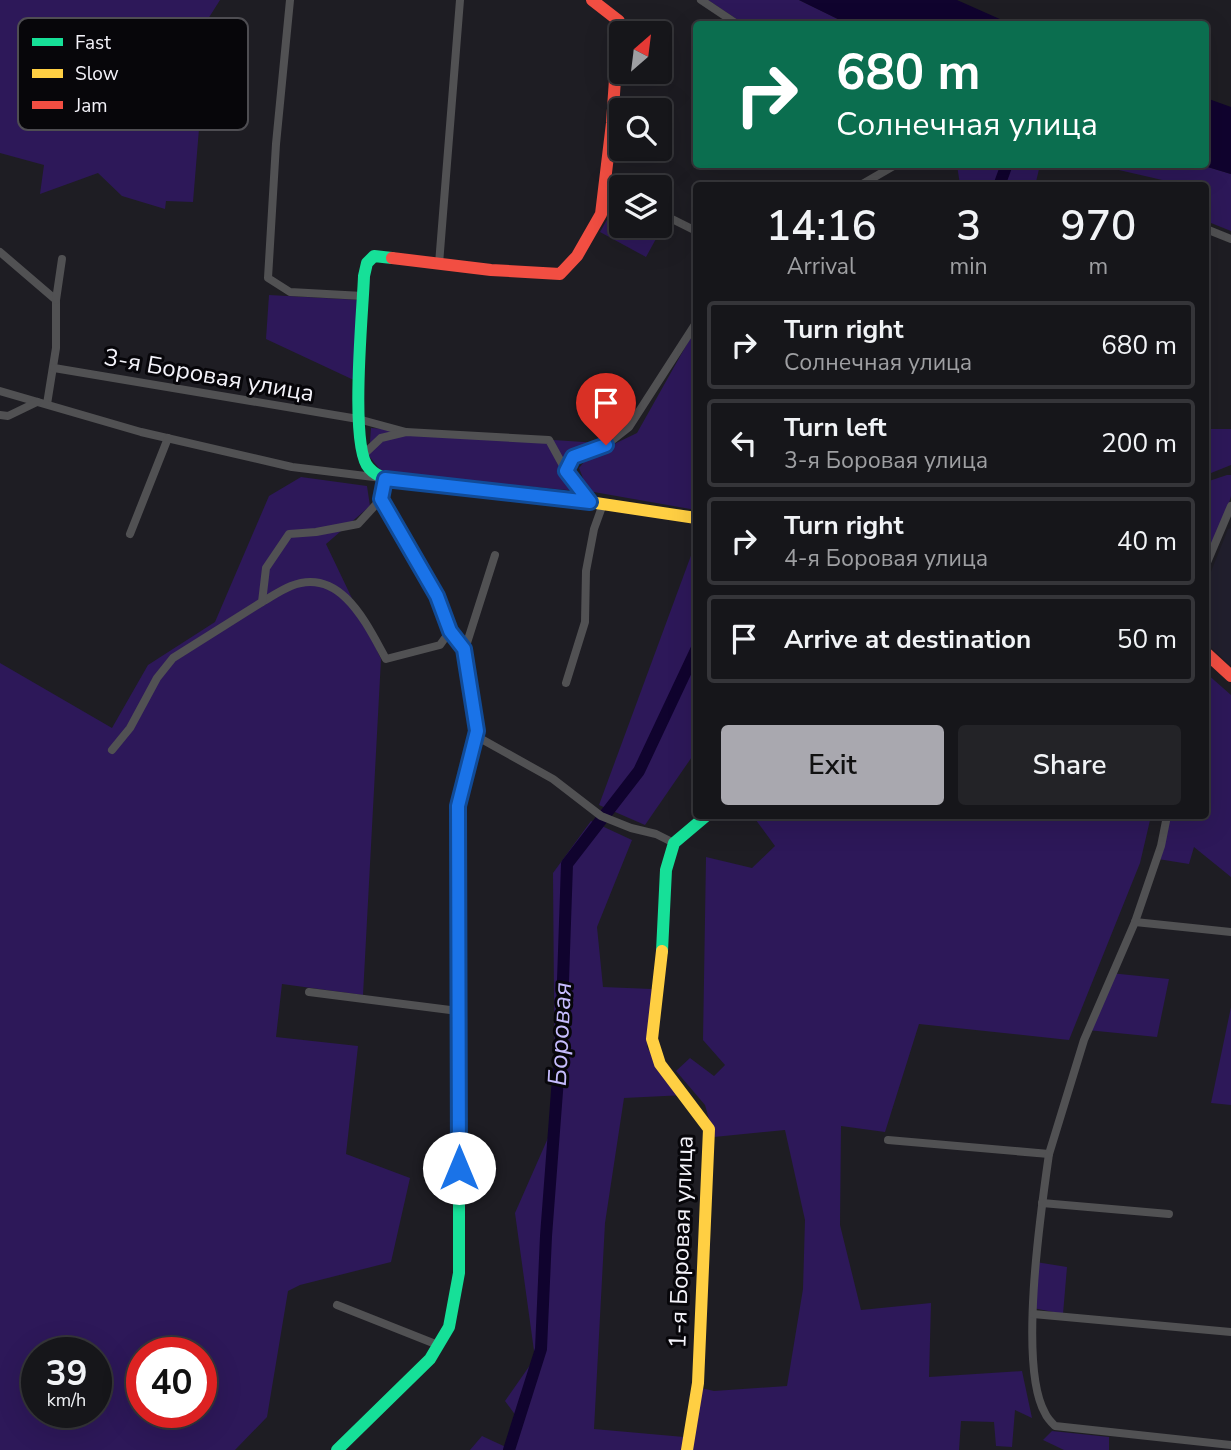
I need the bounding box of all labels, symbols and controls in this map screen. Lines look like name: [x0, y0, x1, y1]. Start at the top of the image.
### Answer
legend: [18, 18, 248, 130]
north arrow: [609, 21, 672, 84]
map controls: [609, 21, 672, 238]
text: Fast: [75, 30, 111, 56]
text: 680 m: [836, 39, 980, 106]
icon: right: [721, 49, 812, 140]
text: Slow: [75, 61, 119, 87]
text: Jam: [74, 93, 108, 119]
button: search: [609, 98, 672, 161]
text: Солнечная улица: [836, 103, 1098, 146]
button: layers: [609, 175, 672, 238]
text: 14:16: [766, 198, 877, 255]
text: 3: [956, 198, 981, 255]
text: 970: [1060, 198, 1136, 255]
text: Arrival: [787, 251, 856, 282]
text: min: [950, 251, 988, 282]
text: m: [1088, 251, 1108, 282]
text: Turn right: [784, 312, 903, 347]
icon: right: [725, 326, 763, 364]
text: 680 m: [1101, 328, 1177, 363]
street label: 3-я Боровая улица: [101, 341, 317, 409]
text: Солнечная улица: [784, 347, 972, 378]
pin: [576, 373, 636, 445]
icon: arrive: [587, 384, 625, 422]
text: Turn left: [784, 410, 887, 445]
icon: left: [725, 424, 763, 462]
text: 200 m: [1101, 426, 1177, 461]
text: 3-я Боровая улица: [784, 445, 988, 476]
text: Turn right: [784, 508, 903, 543]
icon: right: [725, 522, 763, 560]
text: 40 m: [1117, 524, 1177, 559]
text: 4-я Боровая улица: [784, 543, 988, 574]
icon: arrive: [725, 620, 763, 658]
text: Arrive at destination: [784, 622, 1031, 657]
text: 50 m: [1117, 622, 1177, 657]
button: Exit: [721, 725, 944, 805]
button: Share: [958, 725, 1181, 805]
water label: Боровая: [540, 981, 580, 1087]
position arrow: [422, 1131, 496, 1205]
street label: 1-я Боровая улица: [661, 1135, 701, 1349]
speed limit sign: 40: [126, 1337, 217, 1428]
text: 39: [45, 1350, 88, 1397]
text: km/h: [47, 1388, 86, 1412]

